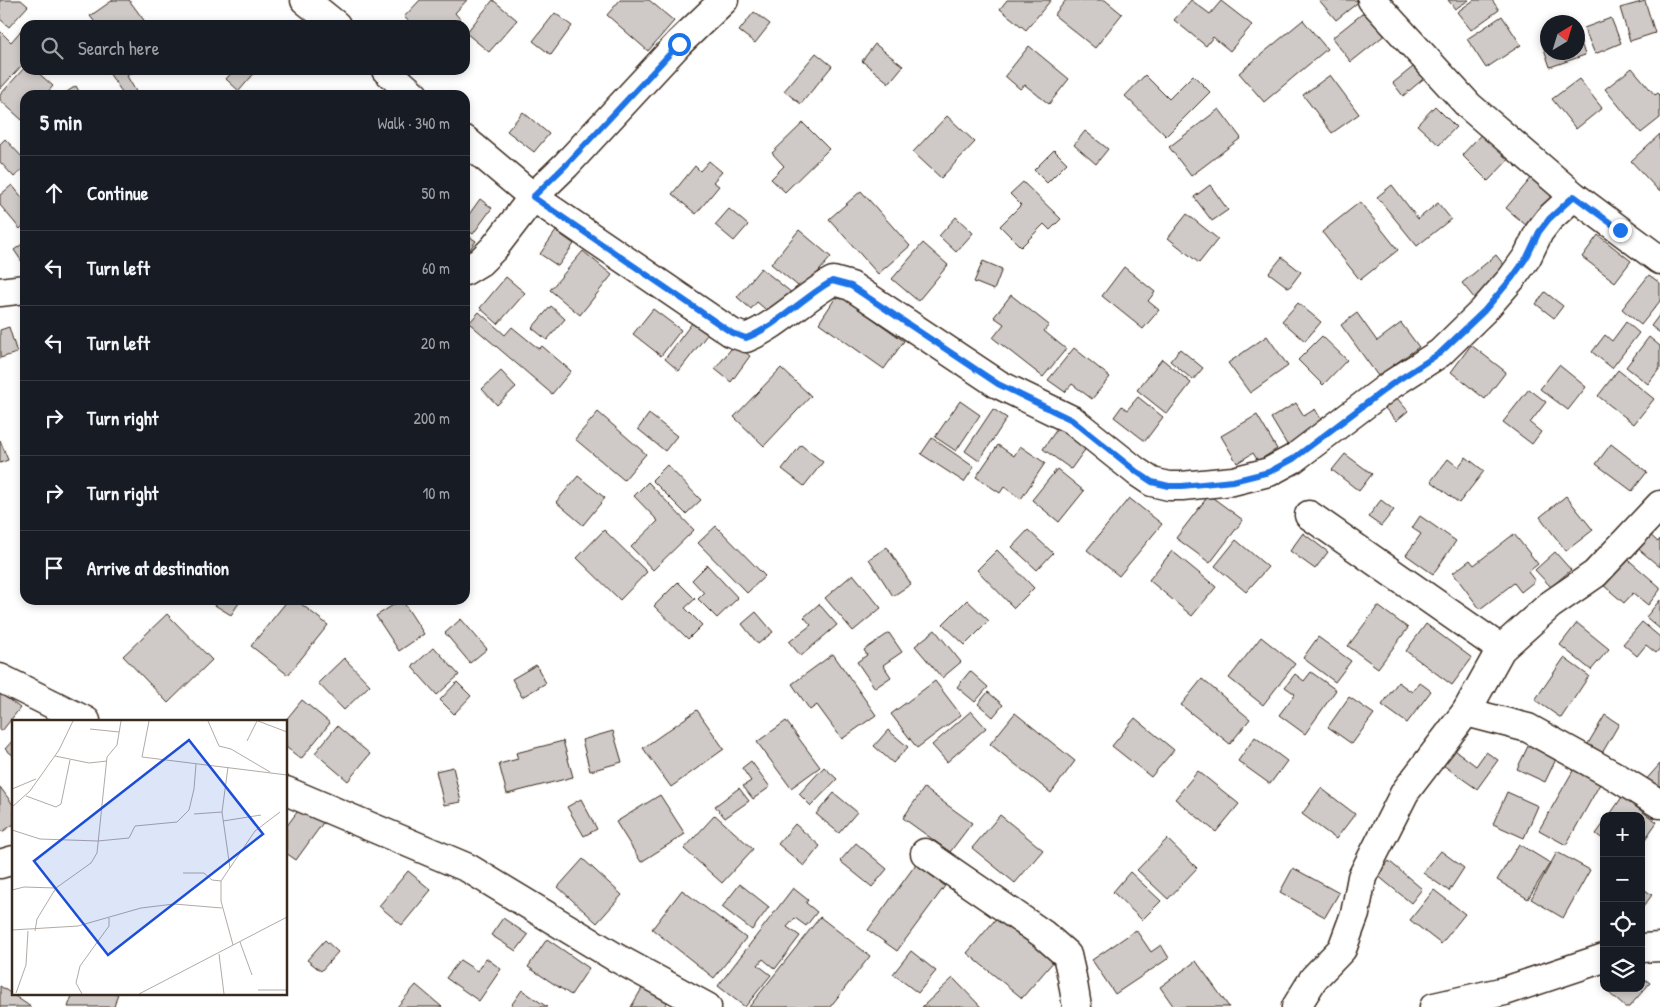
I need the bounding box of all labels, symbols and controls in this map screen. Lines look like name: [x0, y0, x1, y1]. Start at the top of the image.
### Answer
north arrow: [1540, 15, 1585, 60]
search box: [20, 20, 470, 75]
route start: [668, 33, 691, 56]
icon: search: [38, 34, 66, 62]
text: Search here: [78, 35, 159, 61]
text: 5 min: [40, 108, 82, 137]
text: Walk · 340 m: [378, 112, 450, 134]
icon: ahead: [40, 179, 68, 207]
text: Continue: [87, 180, 148, 206]
text: 50 m: [422, 182, 450, 204]
route end: [1609, 219, 1632, 242]
icon: left: [40, 254, 68, 282]
text: Turn left: [87, 255, 150, 281]
text: 60 m: [422, 257, 450, 279]
icon: left: [40, 329, 68, 357]
text: Turn left: [87, 330, 150, 356]
text: 20 m: [421, 332, 450, 354]
icon: right: [40, 404, 68, 432]
text: Turn right: [87, 405, 158, 431]
text: 200 m: [414, 407, 450, 429]
icon: right: [40, 479, 68, 507]
text: Turn right: [87, 480, 158, 506]
text: 10 m: [422, 482, 450, 504]
icon: arrive: [40, 554, 68, 582]
text: Arrive at destination: [87, 555, 229, 581]
inset map: [12, 720, 288, 994]
map controls: [1600, 812, 1645, 992]
button: +: [1600, 812, 1645, 857]
button: −: [1600, 857, 1645, 902]
button: locate: [1600, 902, 1645, 947]
button: layers: [1600, 947, 1645, 992]

